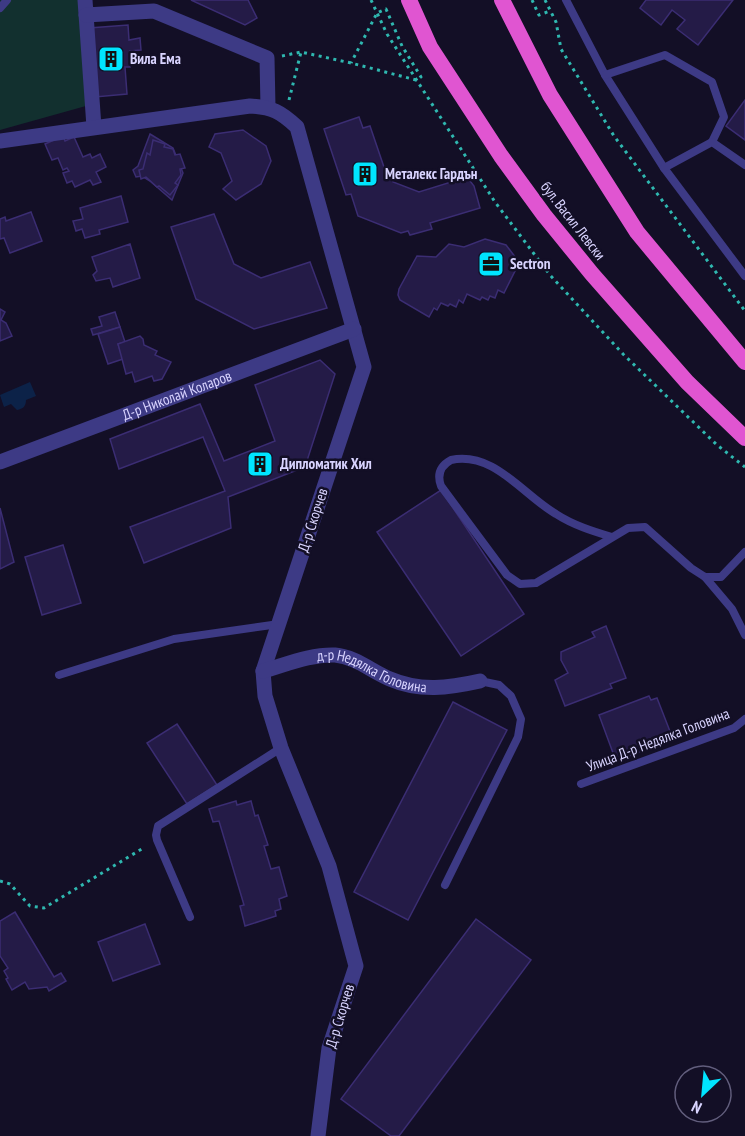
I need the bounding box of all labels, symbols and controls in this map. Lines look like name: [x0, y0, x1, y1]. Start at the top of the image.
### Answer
building icon: Вила Ема: [96, 44, 126, 74]
place label: Вила Ема: [130, 49, 181, 68]
building icon: Металекс Гардън: [350, 159, 380, 189]
place label: Металекс Гардън: [385, 164, 478, 183]
street label: бул. Васил Левски: [537, 178, 610, 264]
office icon: Sectron: [476, 249, 506, 279]
place label: Sectron: [510, 254, 551, 273]
street label: Д-р Николай Коларов: [119, 366, 234, 424]
building icon: Дипломатик Хил: [245, 449, 275, 479]
place label: Дипломатик Хил: [280, 454, 372, 473]
street label: Д-р Скорчев: [293, 486, 332, 554]
street label: д-р Недялка Головина: [315, 645, 427, 696]
street label: Улица Д-р Недялка Головина: [584, 703, 732, 776]
street label: Д-р Скорчев: [321, 982, 358, 1050]
north arrow: [673, 1064, 733, 1124]
text: N: [688, 1097, 705, 1118]

